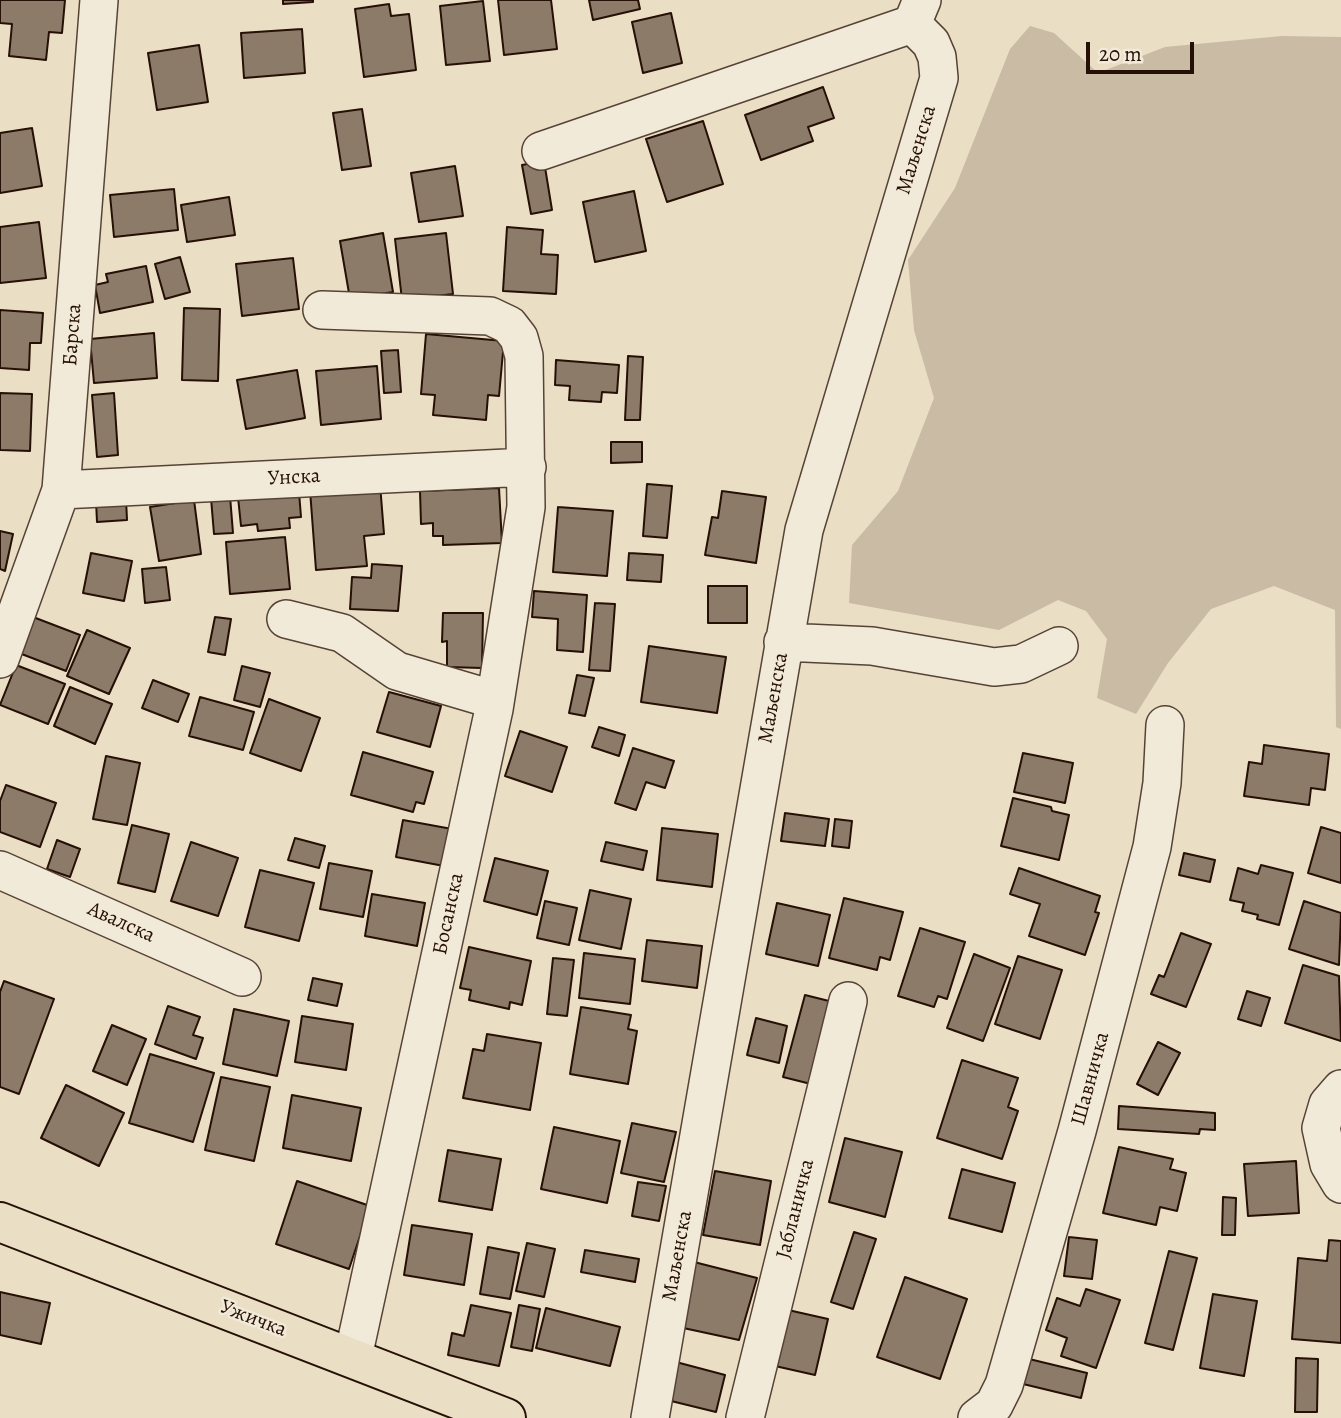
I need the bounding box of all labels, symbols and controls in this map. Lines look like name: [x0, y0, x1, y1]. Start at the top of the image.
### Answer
scale bar: [1089, 28, 1198, 72]
text: 20 m: [1099, 40, 1142, 68]
street label: Маљенска: [892, 102, 942, 198]
street label: Барска: [58, 303, 88, 367]
street label: Унска: [267, 464, 321, 492]
street label: Маљенска: [754, 651, 794, 745]
street label: Босанска: [428, 871, 470, 957]
street label: Авалска: [83, 897, 159, 949]
street label: Шавничка: [1066, 1029, 1116, 1129]
street label: Јабланичка: [771, 1157, 821, 1261]
street label: Маљенска: [658, 1209, 698, 1303]
street label: Ужичка: [216, 1295, 290, 1343]

